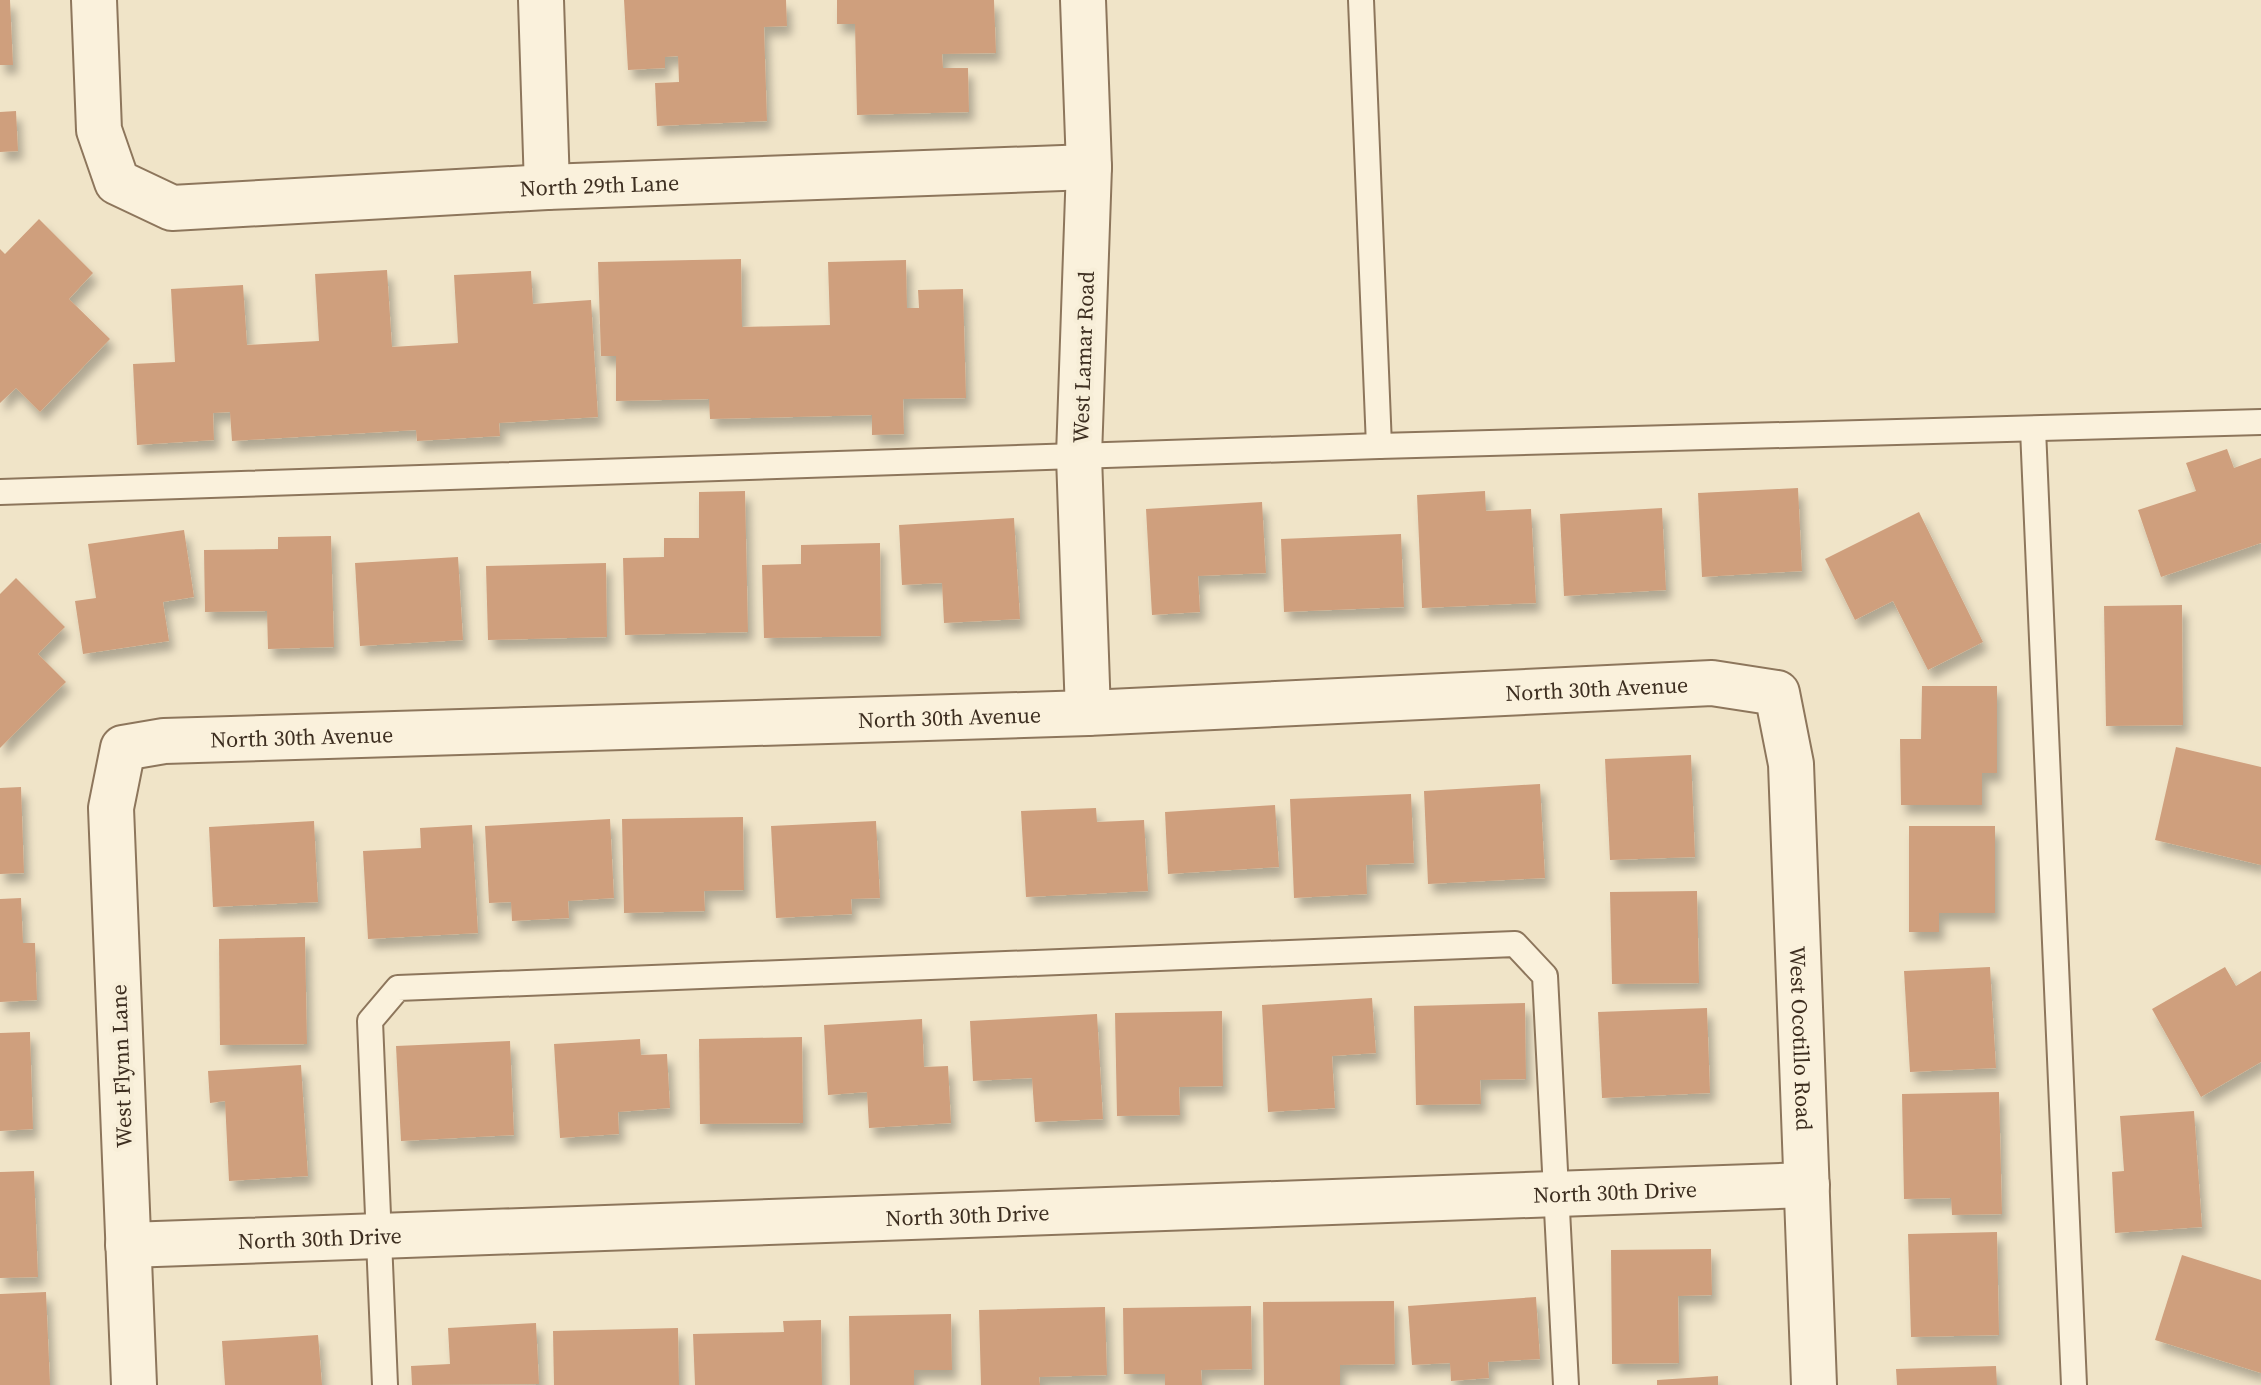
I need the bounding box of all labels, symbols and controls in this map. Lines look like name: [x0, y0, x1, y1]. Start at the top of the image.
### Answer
street label: North 29th Lane: [519, 167, 680, 204]
street label: West Lamar Road: [1065, 270, 1101, 443]
street label: North 30th Avenue: [1505, 669, 1689, 708]
street label: North 30th Avenue: [857, 699, 1041, 735]
street label: North 30th Avenue: [210, 719, 394, 755]
street label: West Ocotillo Road: [1783, 945, 1820, 1132]
street label: West Flynn Lane: [103, 984, 139, 1148]
street label: North 30th Drive: [1533, 1174, 1697, 1210]
street label: North 30th Drive: [885, 1197, 1050, 1233]
street label: North 30th Drive: [237, 1220, 402, 1256]

